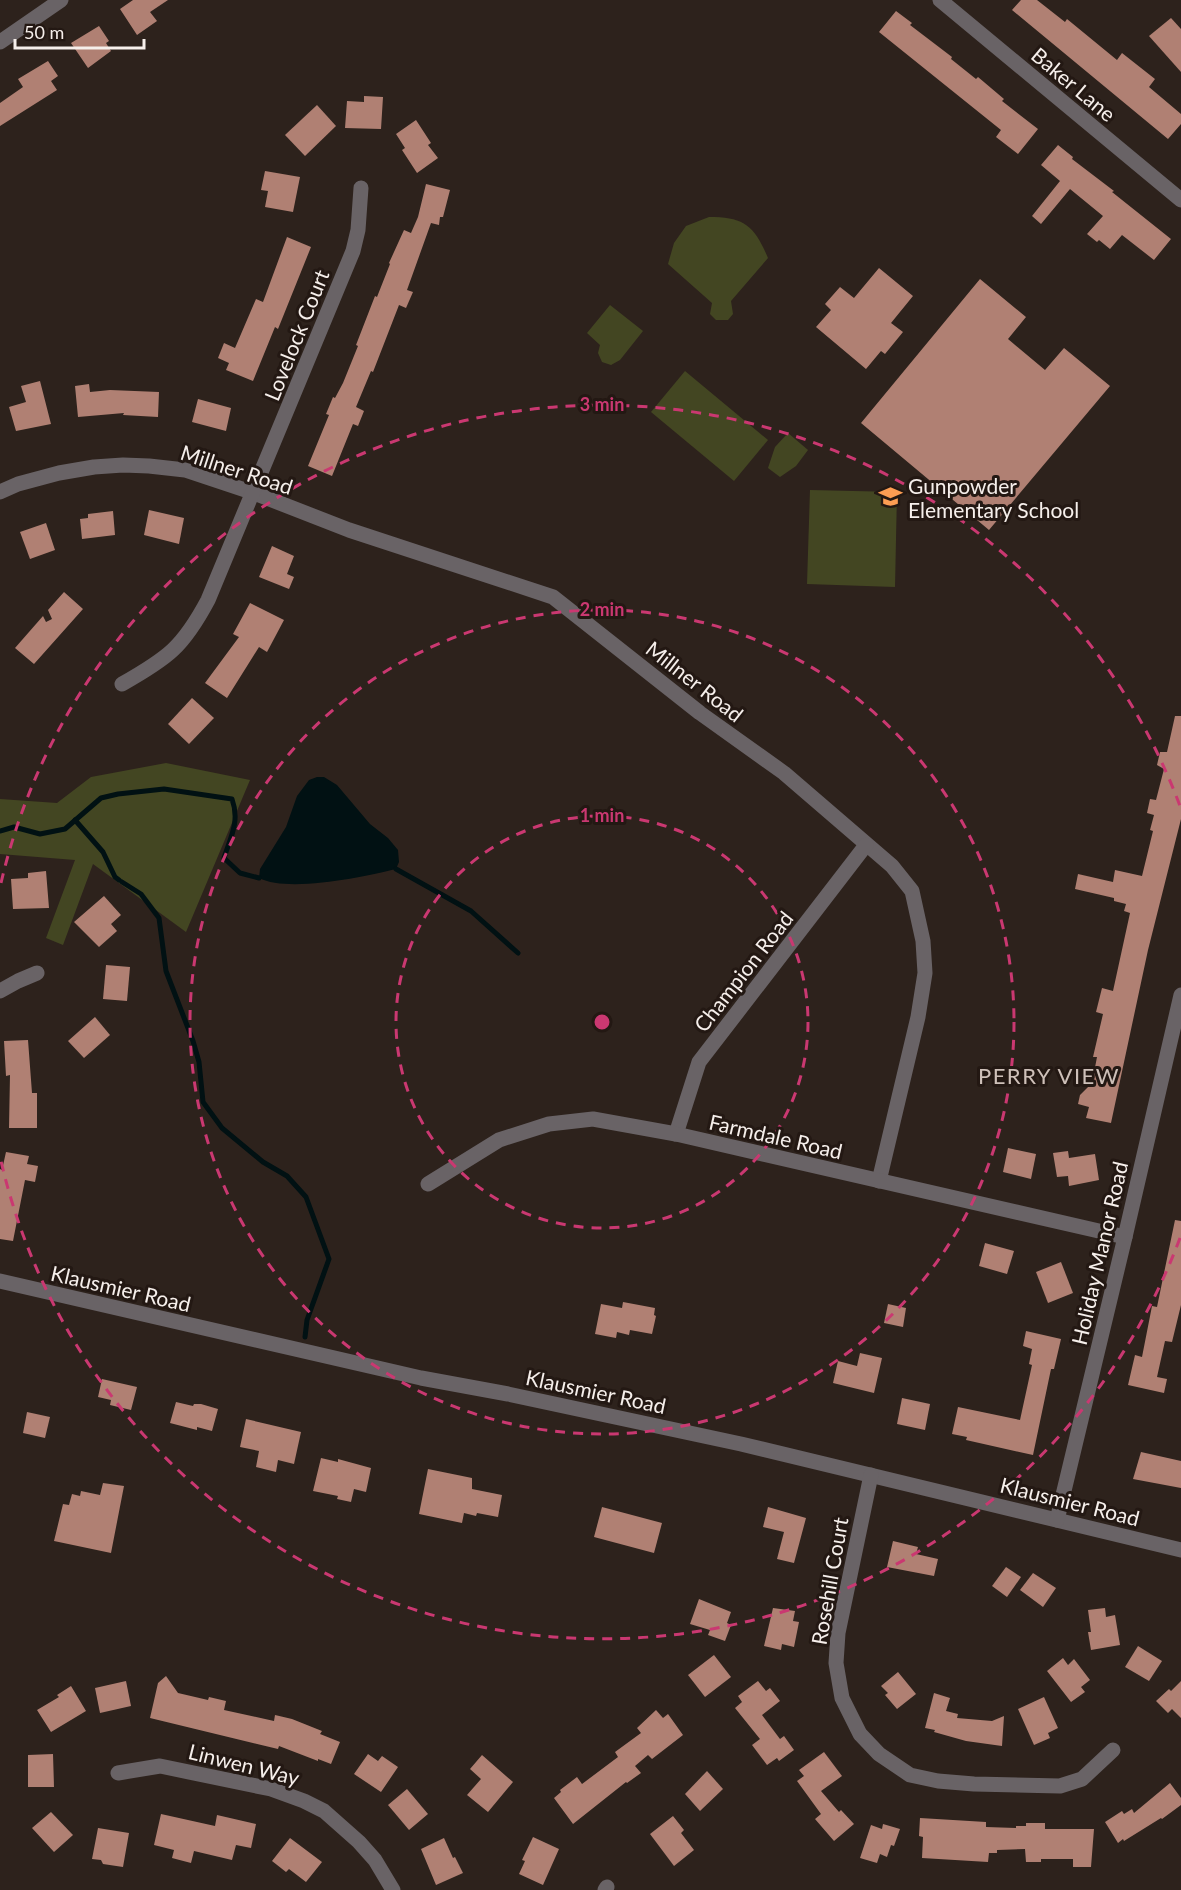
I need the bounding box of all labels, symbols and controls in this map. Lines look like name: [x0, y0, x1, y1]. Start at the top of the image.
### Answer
scale bar: [15, 12, 144, 50]
text: 50 m: [24, 21, 64, 43]
street label: Baker Lane: [1027, 42, 1121, 126]
street label: Lovelock Court: [258, 266, 334, 404]
text: 3 min: [580, 393, 624, 415]
street label: Millner Road: [178, 439, 296, 499]
place label: Gunpowder Elementary School: [908, 473, 1079, 522]
school or university icon: Gunpowder Elementary School: [877, 484, 903, 510]
text: 2 min: [580, 598, 624, 620]
street label: Millner Road: [641, 635, 749, 727]
text: 1 min: [580, 804, 624, 826]
street label: Champion Road: [688, 906, 798, 1036]
centre of rings: [592, 1012, 612, 1032]
district label: PERRY VIEW: [978, 1062, 1120, 1089]
street label: Farmdale Road: [707, 1109, 845, 1163]
street label: Holiday Manor Road: [1066, 1159, 1132, 1347]
street label: Klausmier Road: [49, 1260, 193, 1316]
street label: Klausmier Road: [524, 1364, 668, 1418]
street label: Klausmier Road: [998, 1472, 1142, 1530]
street label: Rosehill Court: [805, 1515, 853, 1647]
street label: Linwen Way: [186, 1738, 302, 1790]

